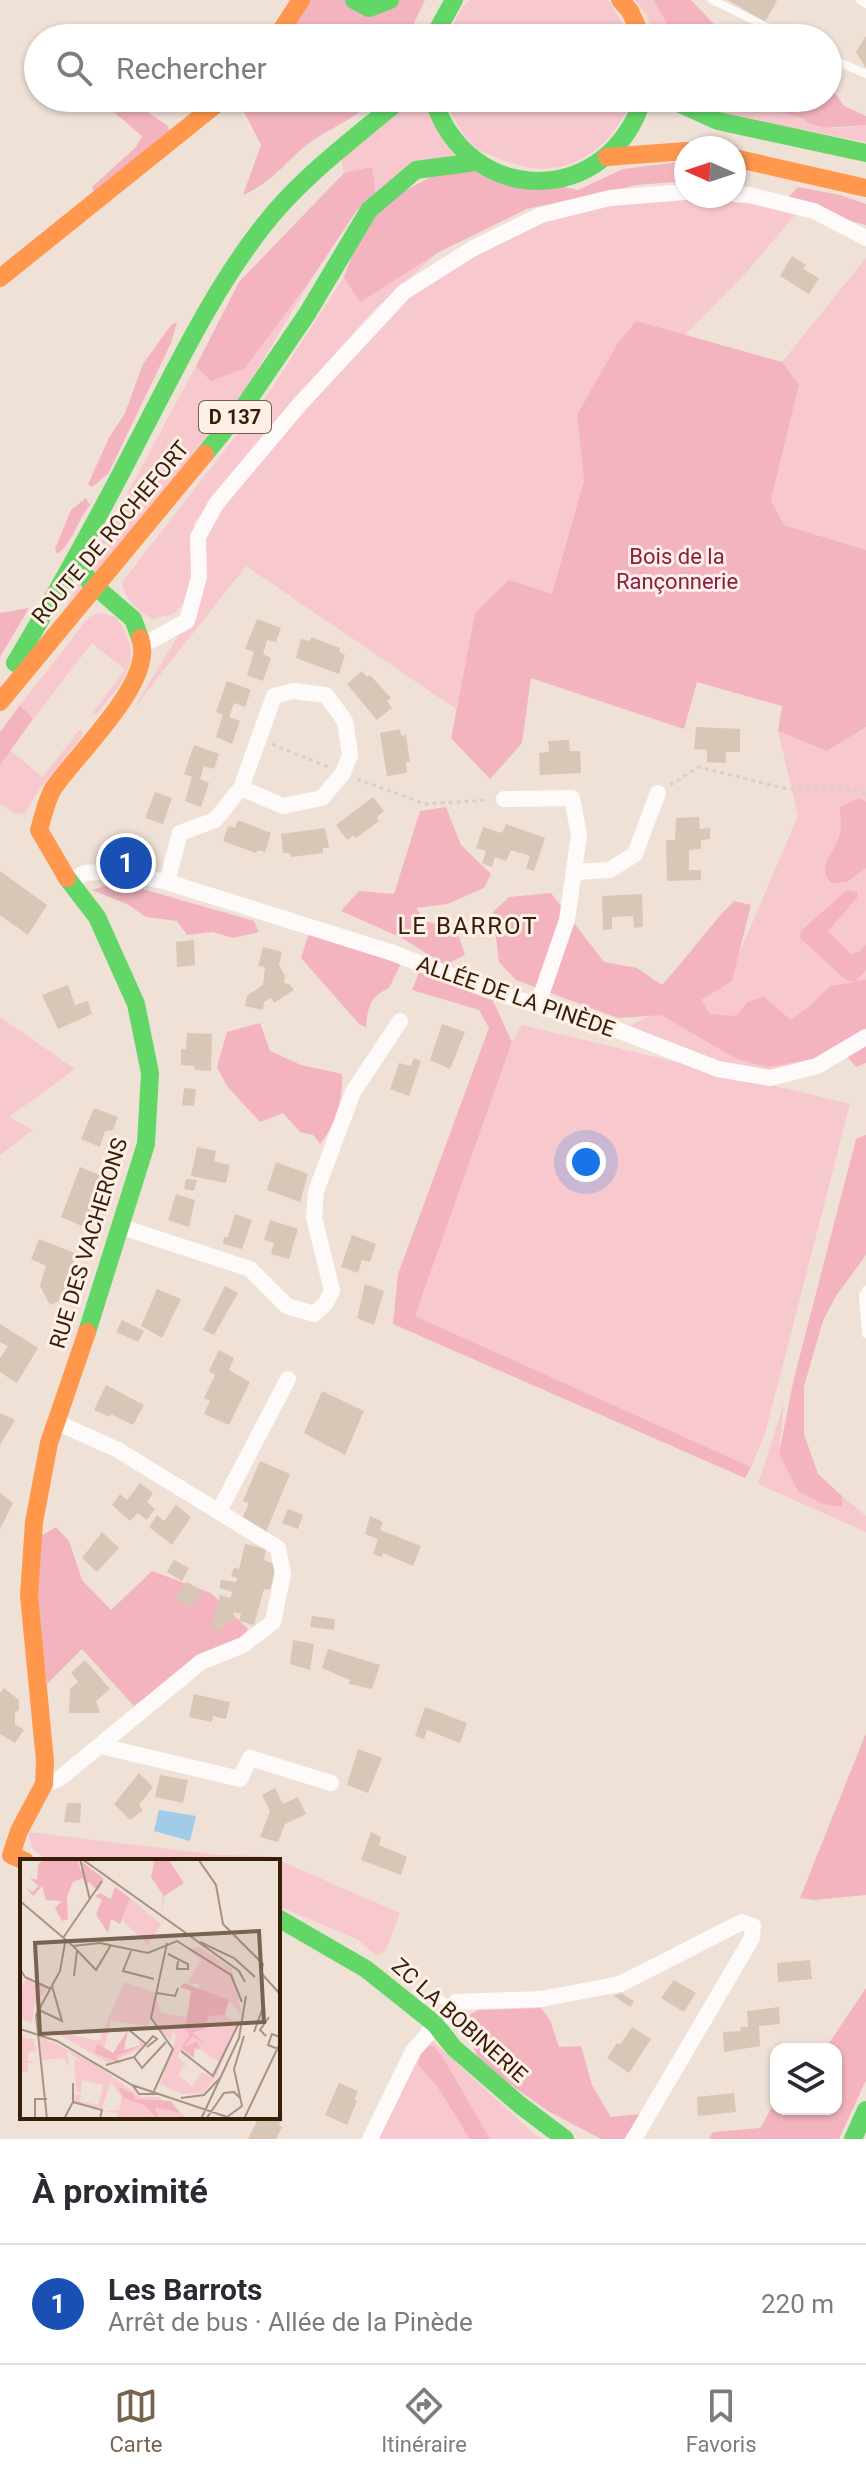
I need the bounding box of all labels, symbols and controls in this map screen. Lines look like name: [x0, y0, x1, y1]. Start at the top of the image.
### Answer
search box: [24, 24, 842, 112]
icon: search: [52, 46, 96, 90]
text: Rechercher: [116, 51, 267, 86]
north arrow: [674, 136, 746, 208]
road number: D 137: [199, 401, 271, 433]
street label: ROUTE DE ROCHEFORT: [27, 436, 194, 629]
park label: Bois de la Rançonnerie: [616, 544, 738, 594]
pin: 1: [100, 833, 152, 893]
district label: LE BARROT: [397, 912, 539, 940]
street label: ALLÉE DE LA PINÈDE: [414, 951, 618, 1042]
street label: RUE DES VACHERONS: [45, 1135, 132, 1351]
your location: [566, 1142, 606, 1182]
inset map: [20, 1859, 280, 2119]
street label: ZC LA BOBINERIE: [387, 1953, 532, 2088]
map controls: [770, 2043, 842, 2115]
button: layers: [770, 2043, 842, 2115]
text: À proximité: [32, 2171, 208, 2211]
text: Les Barrots: [108, 2272, 263, 2307]
text: 1: [51, 2289, 65, 2319]
text: 220 m: [761, 2289, 834, 2319]
text: Arrêt de bus · Allée de la Pinède: [108, 2307, 473, 2337]
tab: Carte: [109, 2384, 163, 2457]
tab: Itinéraire: [381, 2384, 467, 2457]
tab: Favoris: [686, 2384, 757, 2457]

